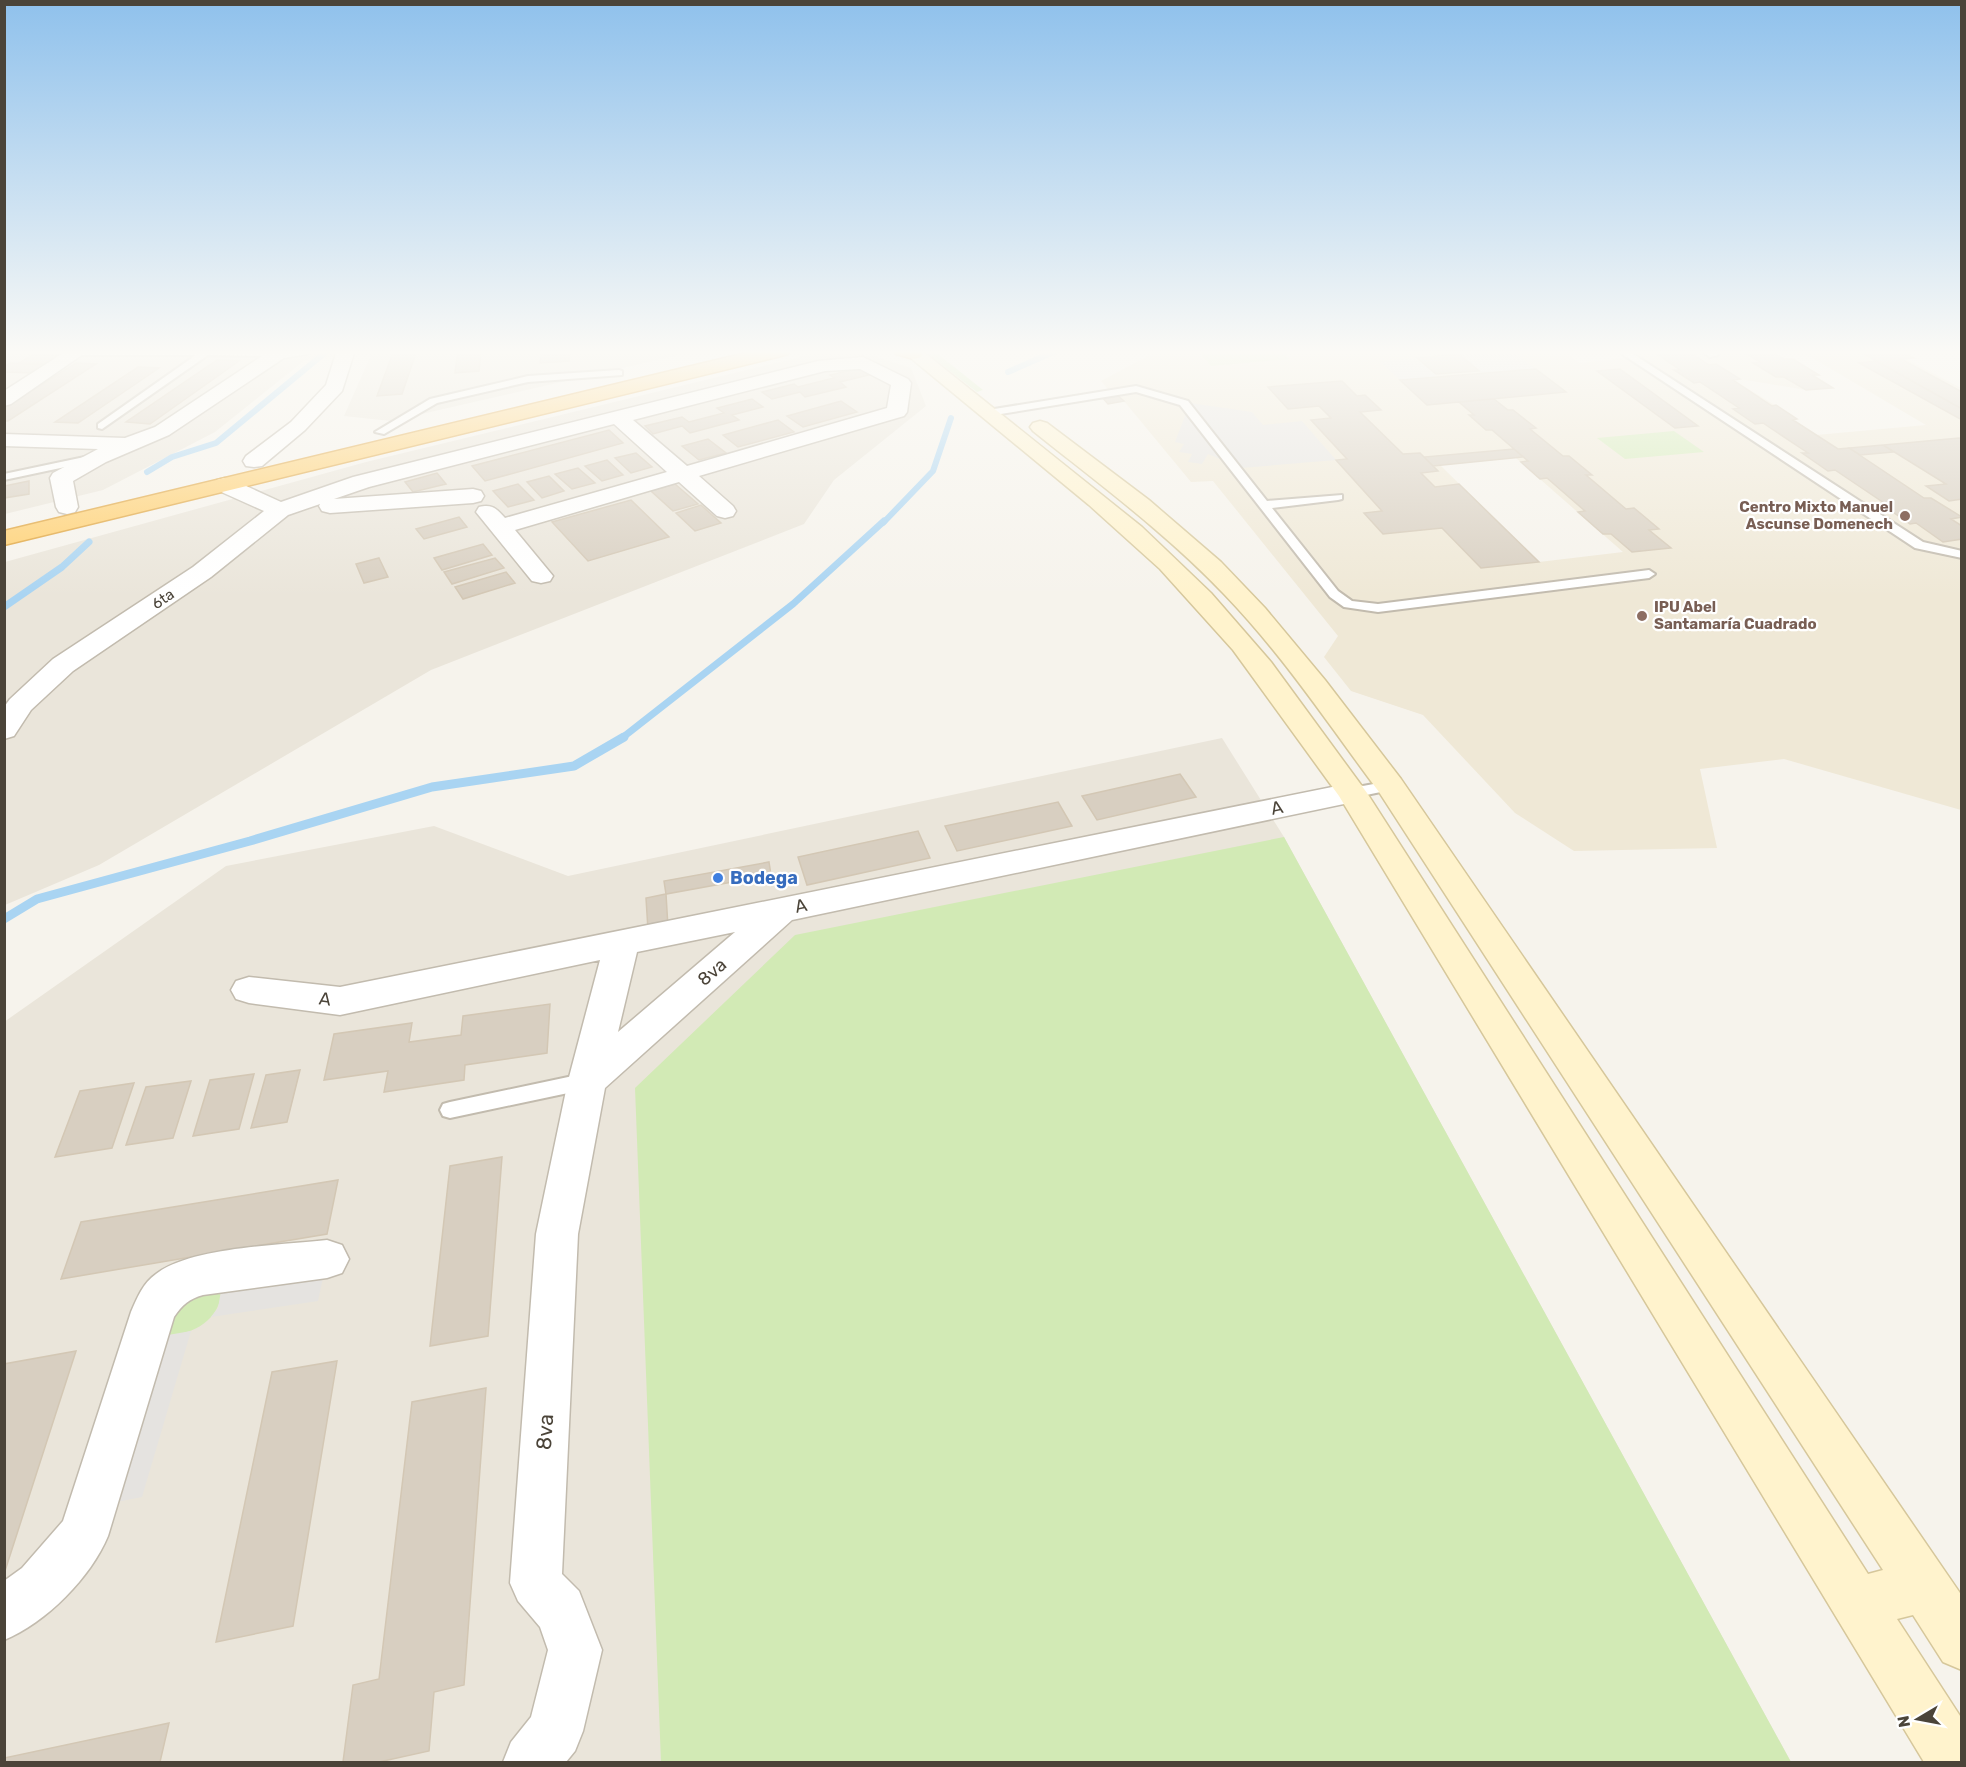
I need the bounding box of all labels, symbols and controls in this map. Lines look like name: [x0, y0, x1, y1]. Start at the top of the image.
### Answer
place label: Centro Mixto Manuel Ascunse Domenech: [1739, 498, 1893, 533]
marker: Centro Mixto Manuel Ascunse Domenech: [1898, 509, 1912, 523]
street label: 6ta: [148, 585, 178, 613]
place label: IPU Abel Santamaría Cuadrado: [1654, 598, 1817, 633]
marker: IPU Abel Santamaría Cuadrado: [1635, 609, 1649, 623]
street label: A: [1269, 796, 1285, 820]
place label: Bodega: [730, 867, 798, 889]
marker: Bodega: [711, 871, 725, 885]
street label: A: [793, 894, 809, 918]
street label: 8va: [693, 954, 731, 990]
street label: A: [318, 987, 332, 1011]
street label: 8va: [531, 1413, 558, 1451]
north arrow: [1888, 1689, 1948, 1749]
text: N: [1893, 1714, 1914, 1729]

